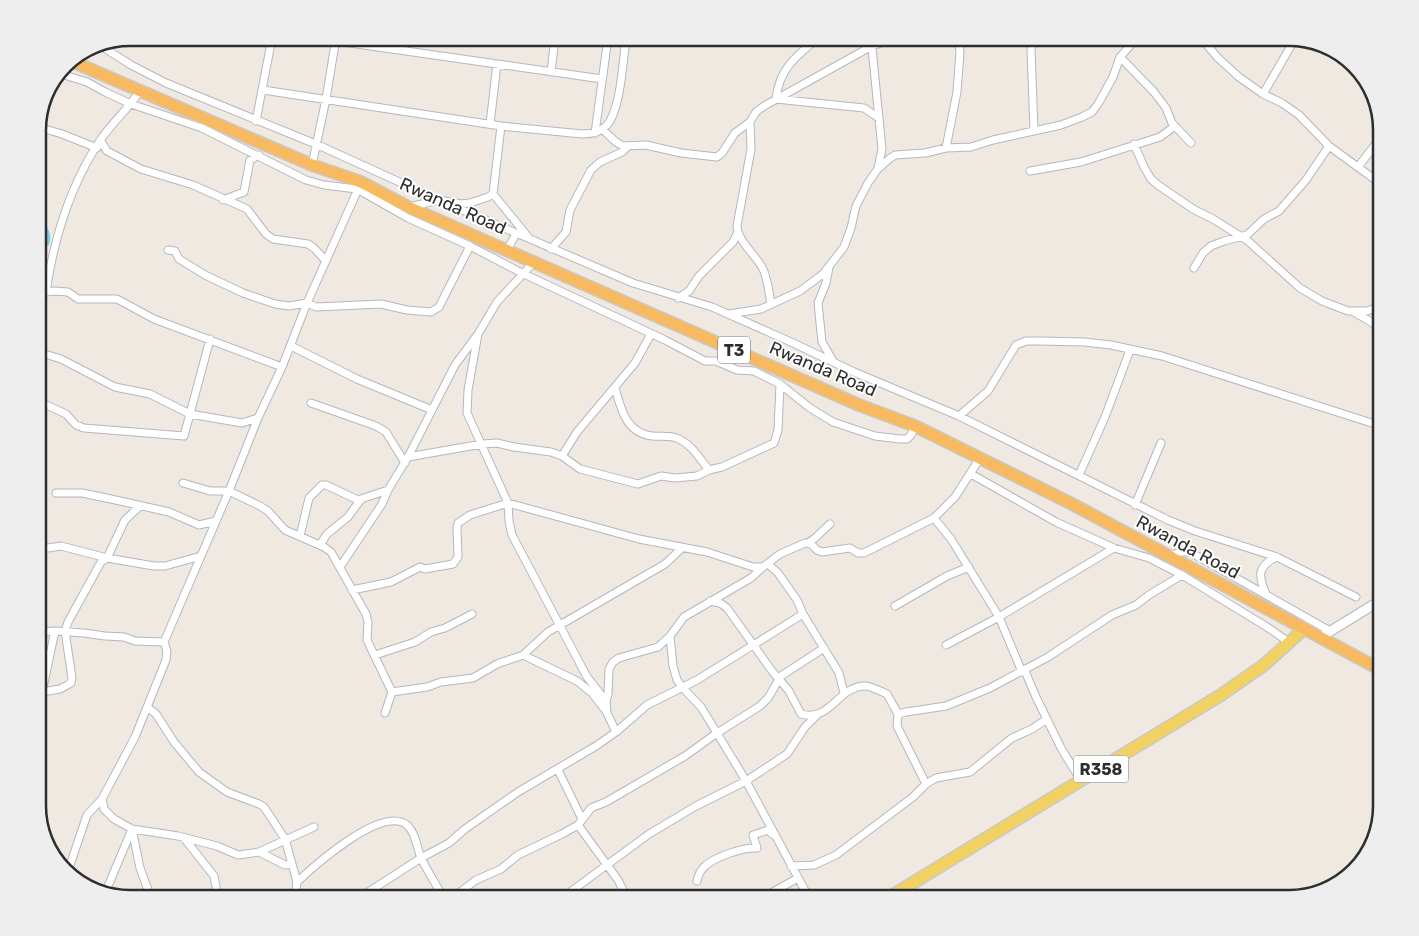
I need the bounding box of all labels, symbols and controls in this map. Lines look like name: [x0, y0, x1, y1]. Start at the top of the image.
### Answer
street label: Rwanda Road: [396, 173, 510, 239]
road number: T3: [718, 336, 750, 364]
street label: Rwanda Road: [766, 337, 880, 401]
street label: Rwanda Road: [1132, 510, 1244, 584]
road number: R358: [1074, 756, 1128, 782]

